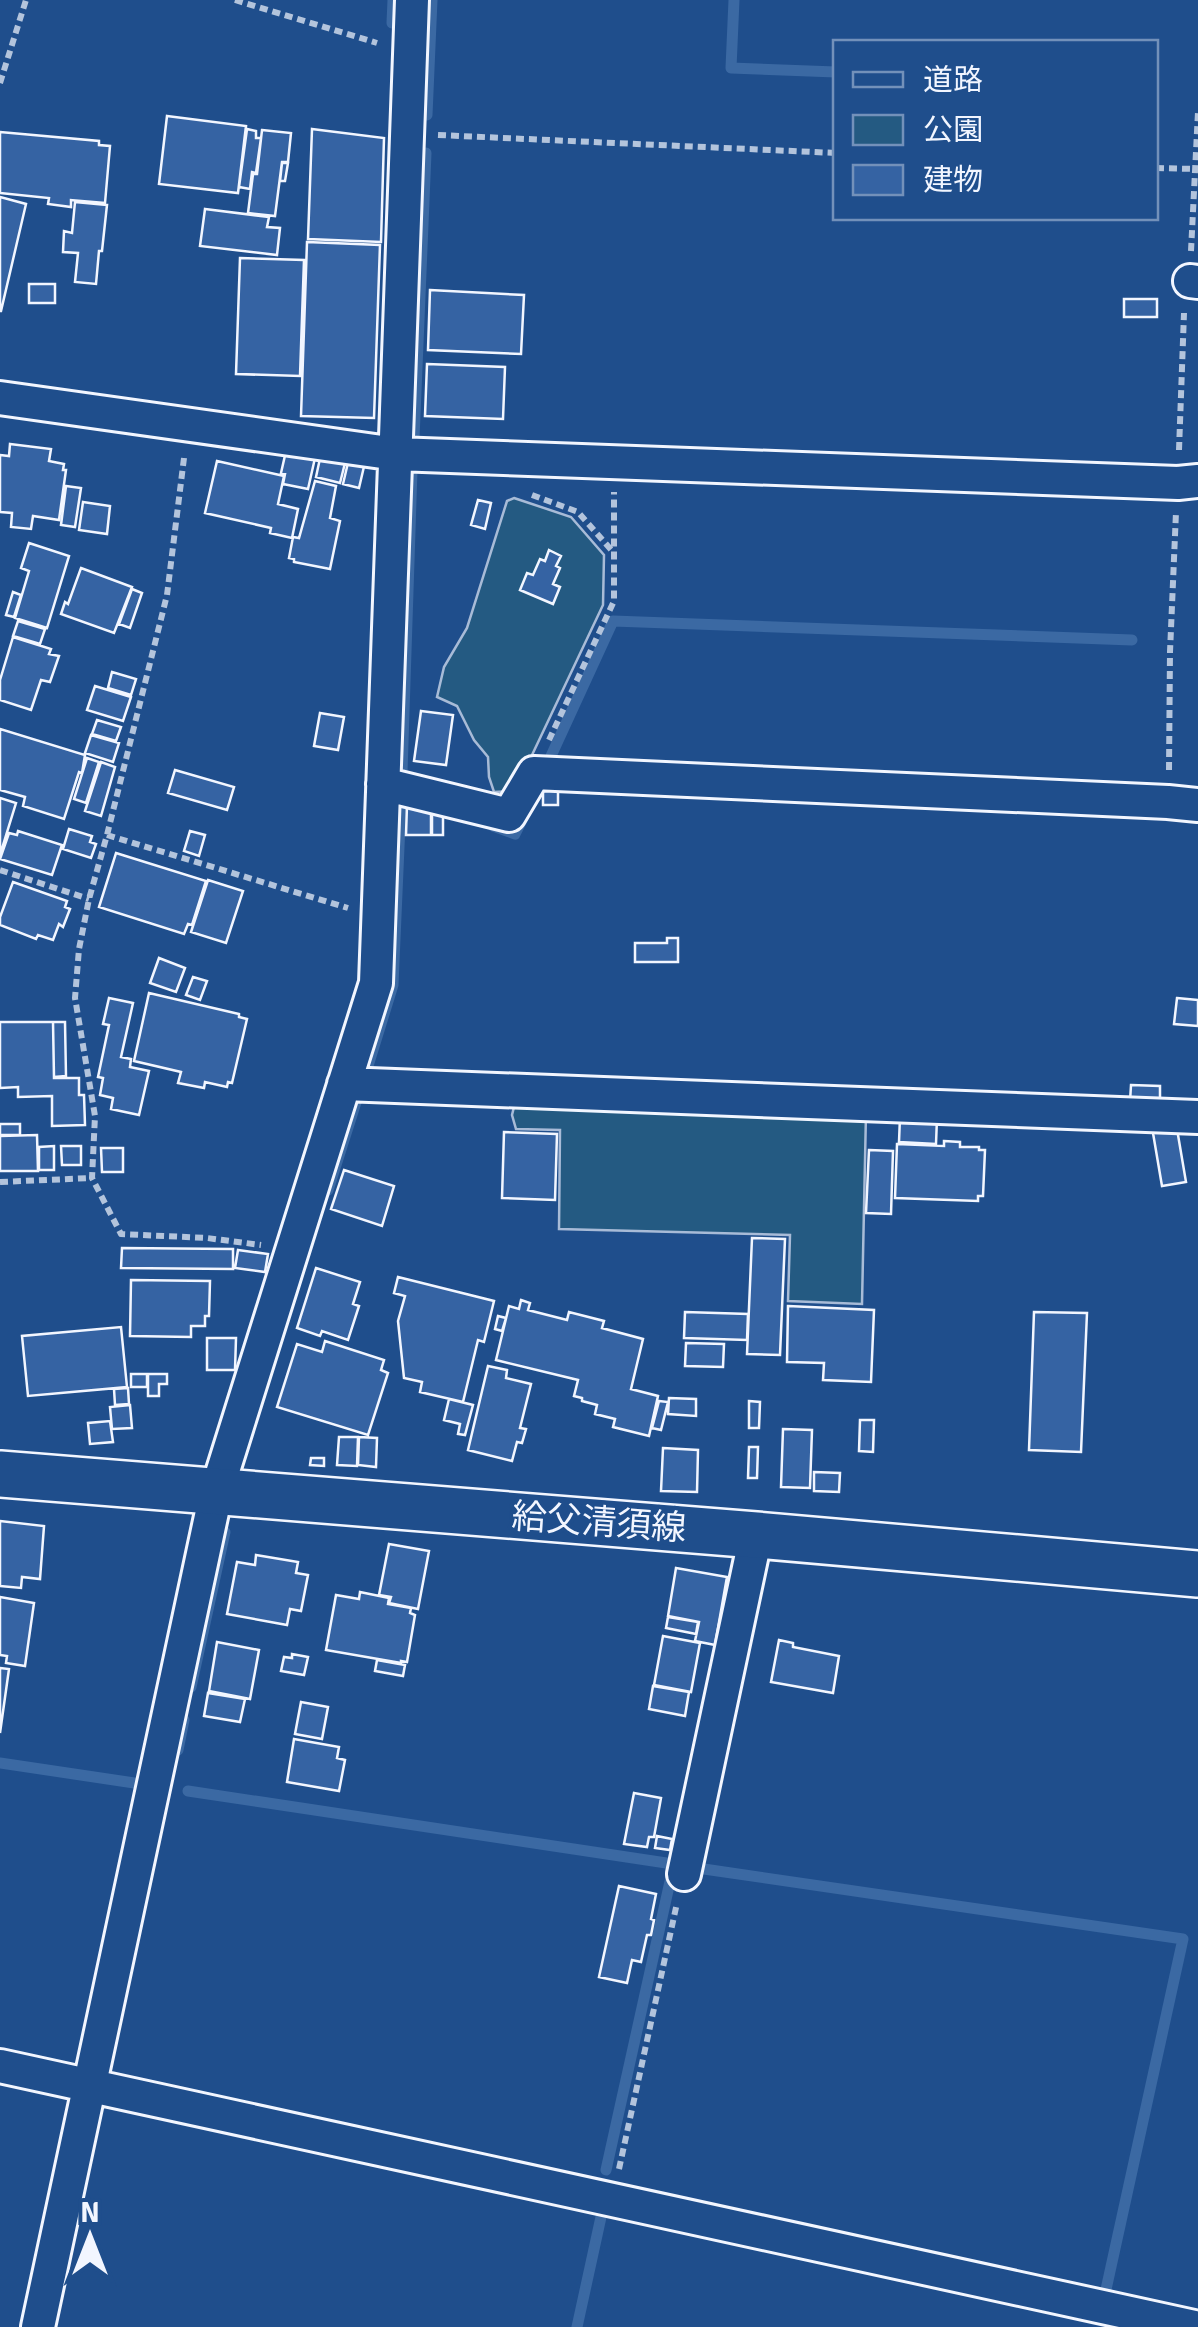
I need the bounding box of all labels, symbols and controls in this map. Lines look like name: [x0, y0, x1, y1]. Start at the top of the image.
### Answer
legend: [833, 40, 1158, 220]
text: 道路: [923, 62, 983, 99]
text: 公園: [923, 112, 983, 149]
text: 建物: [923, 162, 983, 199]
street label: 給父清須線: [510, 1495, 688, 1550]
north arrow: [40, 2187, 140, 2287]
text: N: [80, 2196, 100, 2230]

